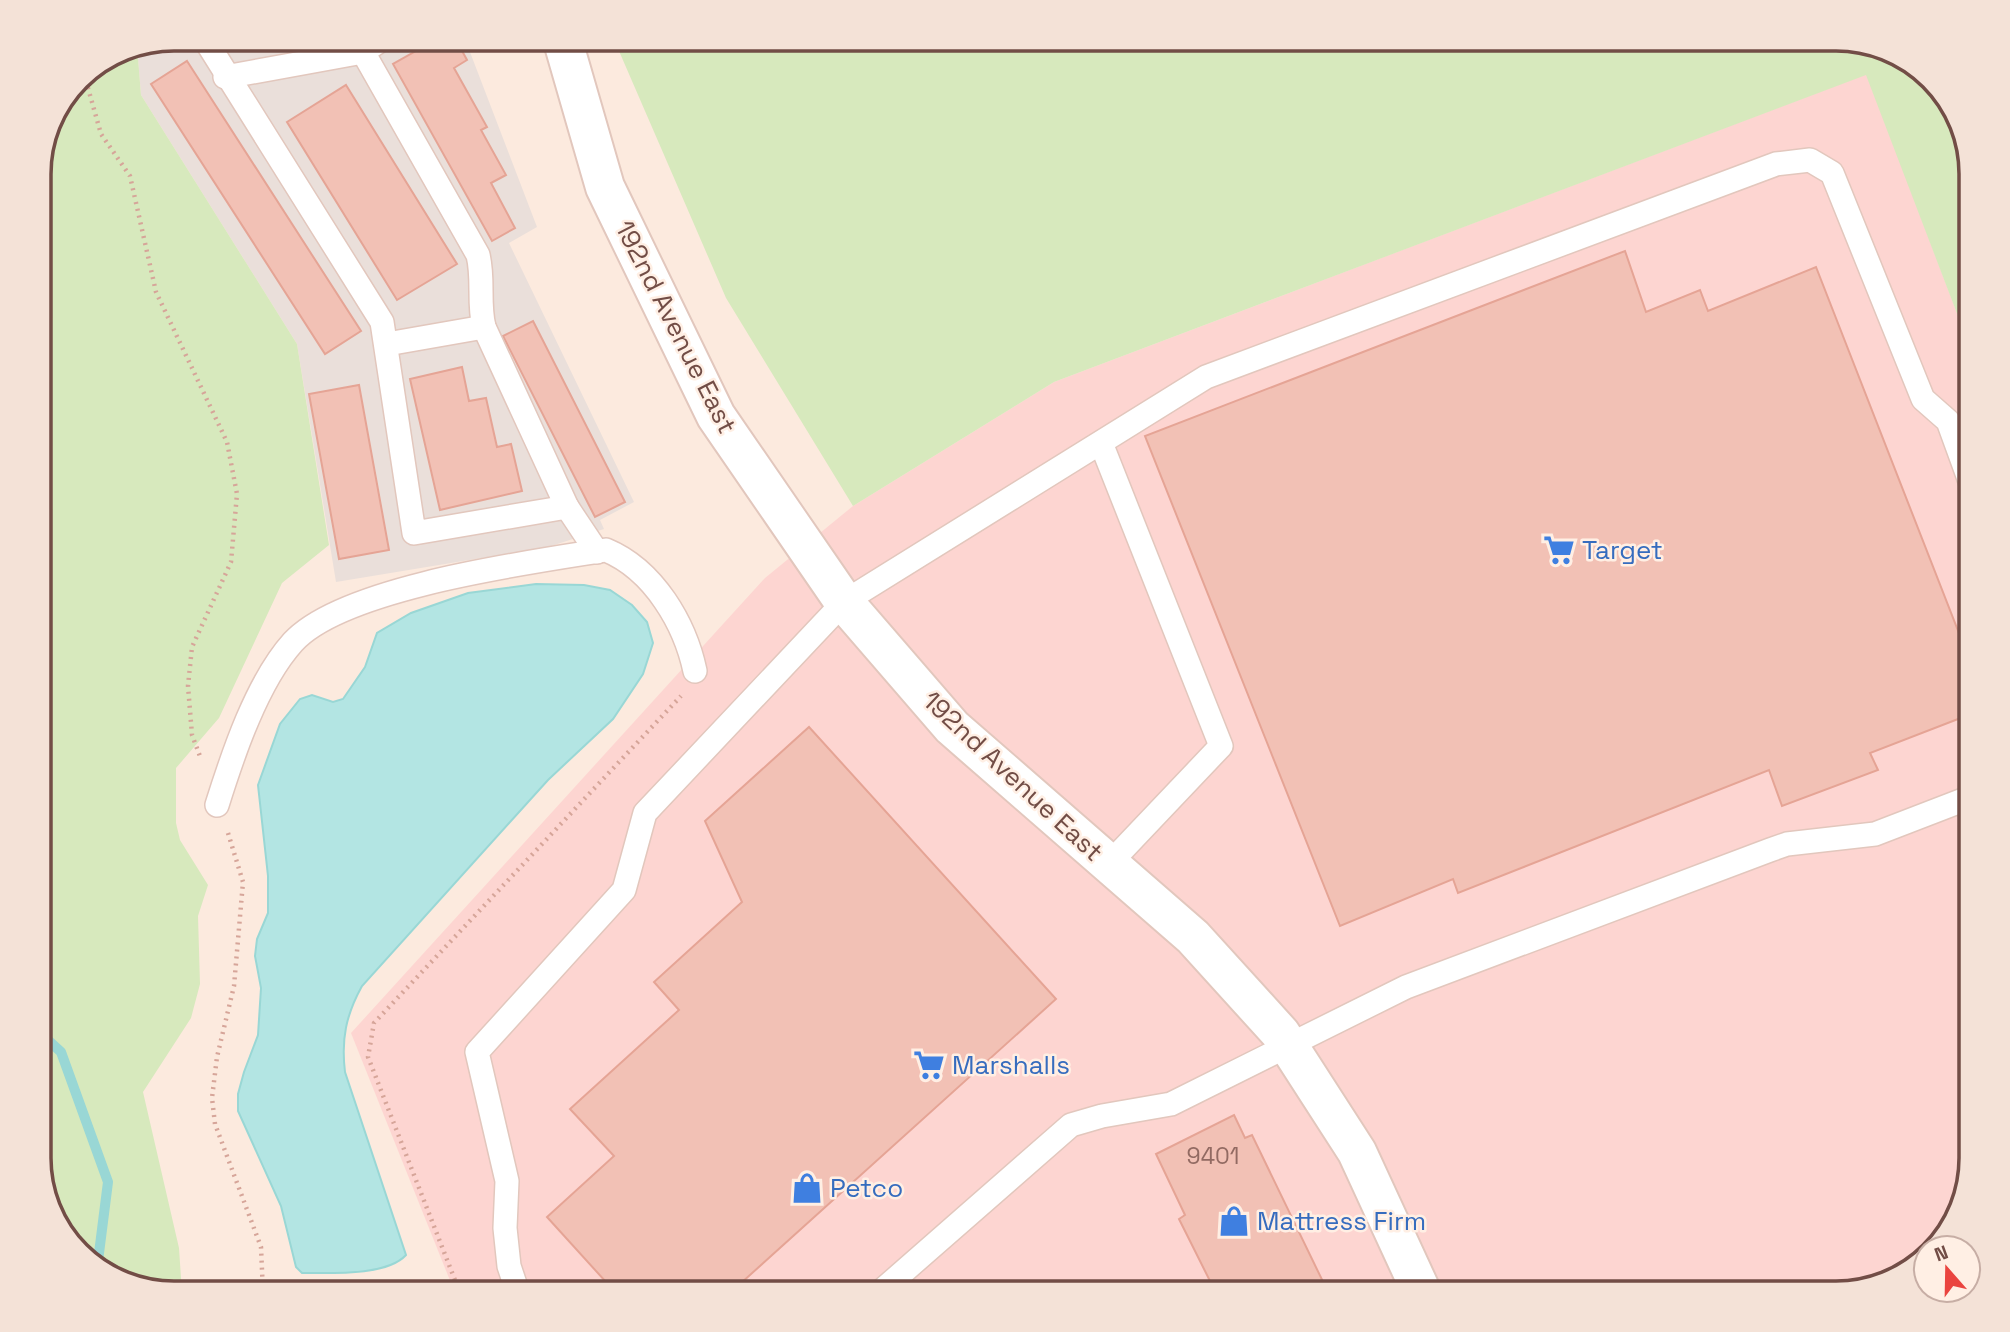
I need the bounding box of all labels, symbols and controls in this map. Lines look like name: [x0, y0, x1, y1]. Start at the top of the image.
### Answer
street label: 192nd Avenue East: [608, 215, 744, 439]
supermarket icon: Target: [1542, 533, 1576, 567]
place label: Target: [1582, 533, 1663, 567]
street label: 192nd Avenue East: [916, 683, 1110, 869]
supermarket icon: Marshalls: [912, 1048, 946, 1082]
place label: Marshalls: [952, 1048, 1070, 1082]
house number: 9401: [1187, 1141, 1239, 1171]
shop icon: Petco: [790, 1171, 824, 1205]
place label: Petco: [830, 1171, 903, 1205]
shop icon: Mattress Firm: [1217, 1204, 1251, 1238]
place label: Mattress Firm: [1257, 1204, 1426, 1238]
north arrow: [1912, 1234, 1982, 1304]
text: N: [1931, 1240, 1952, 1267]

